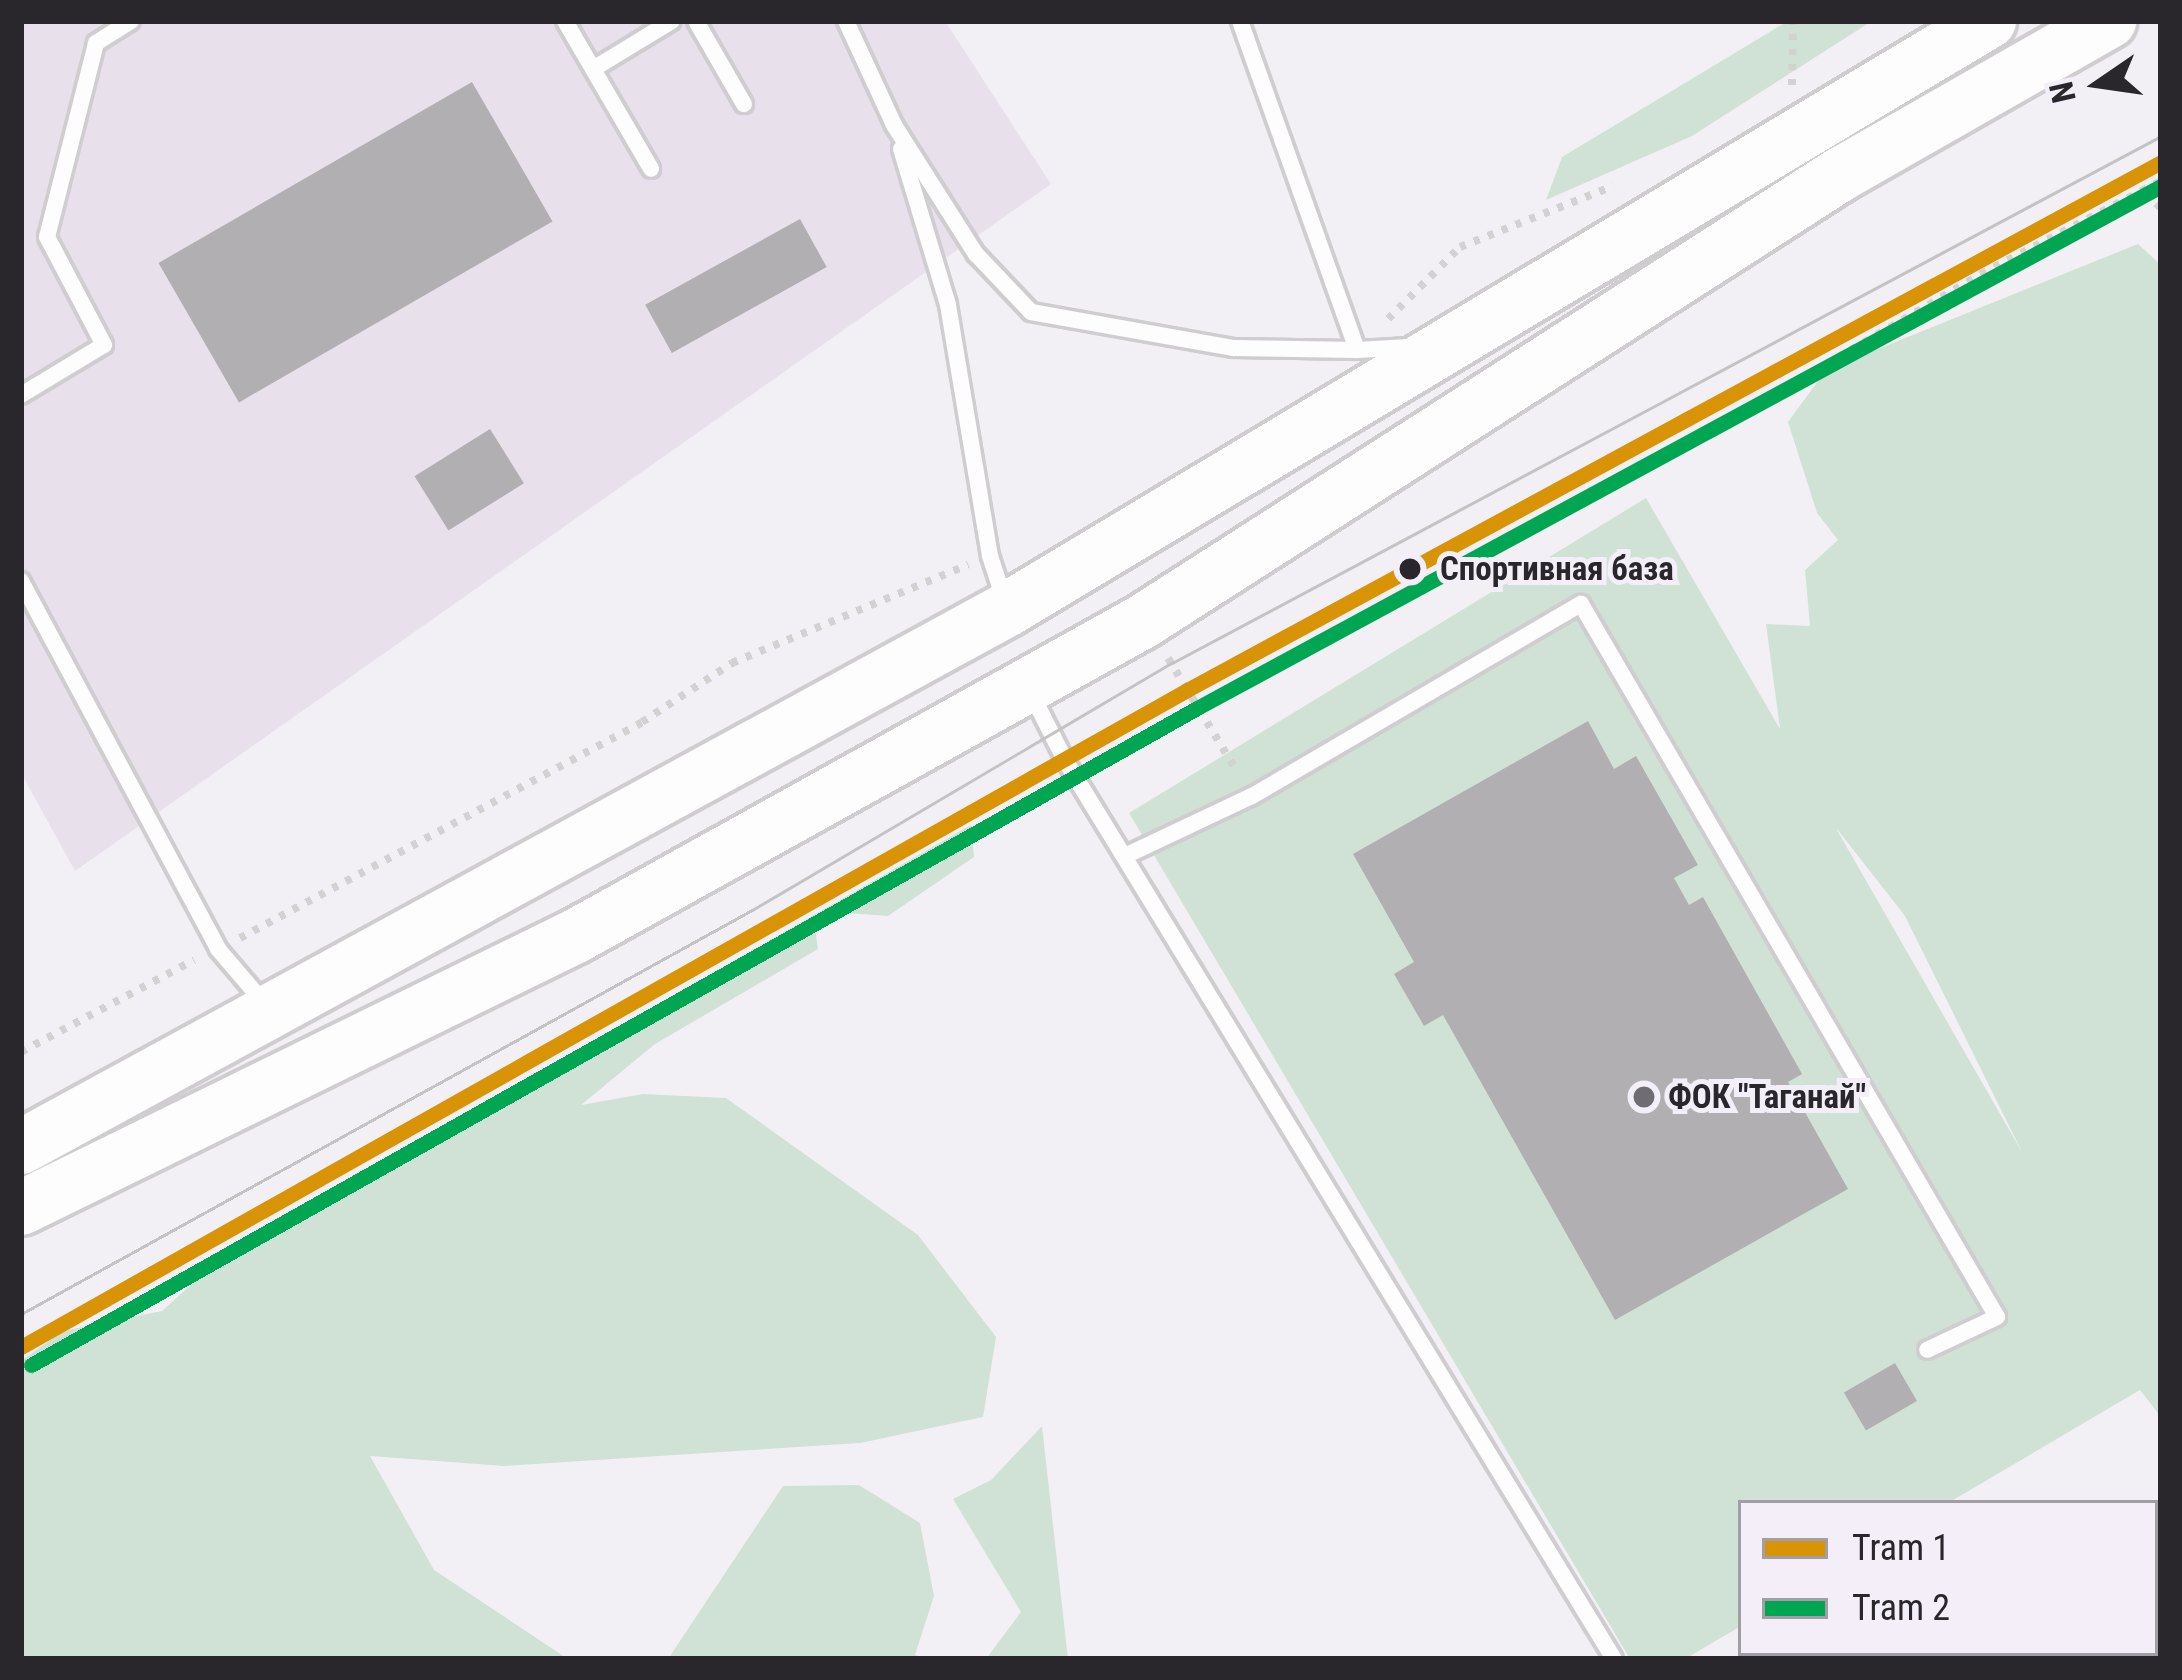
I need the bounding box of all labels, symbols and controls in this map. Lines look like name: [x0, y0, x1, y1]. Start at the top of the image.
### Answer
north arrow: [2038, 24, 2158, 144]
text: N: [2041, 78, 2084, 106]
place label: Спортивная база: [1440, 549, 1674, 589]
marker: Спортивная база: [1391, 550, 1429, 588]
place label: ФОК "Таганай": [1668, 1077, 1866, 1117]
marker: ФОК "Таганай": [1631, 1084, 1657, 1110]
legend: [1738, 1500, 2158, 1656]
text: Tram 1: [1852, 1527, 1950, 1569]
text: Tram 2: [1852, 1587, 1950, 1629]

